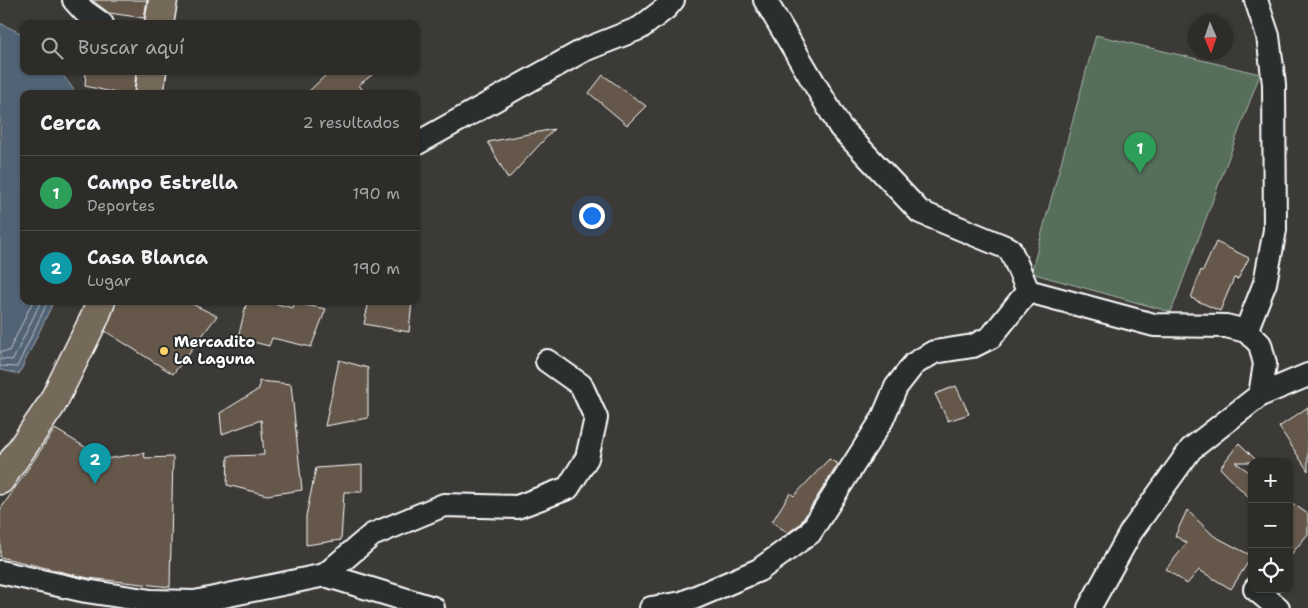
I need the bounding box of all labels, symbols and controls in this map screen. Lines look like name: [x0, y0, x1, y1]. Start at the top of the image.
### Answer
north arrow: [1188, 15, 1233, 60]
search box: [20, 20, 420, 75]
icon: search: [38, 34, 66, 62]
text: Buscar aquí: [78, 35, 184, 60]
text: Cerca: [40, 109, 101, 137]
text: 2 resultados: [302, 112, 400, 133]
pin: 1: [1124, 132, 1156, 173]
text: Campo Estrella: [87, 170, 238, 195]
text: 1: [52, 183, 60, 204]
text: 190 m: [353, 183, 400, 204]
text: Deportes: [87, 195, 155, 216]
your location: [579, 203, 605, 229]
text: Casa Blanca: [87, 245, 208, 270]
text: 2: [50, 258, 62, 279]
text: 190 m: [353, 258, 400, 279]
text: Lugar: [87, 270, 131, 291]
place label: Mercadito La Laguna: [174, 332, 256, 369]
marker: Mercadito La Laguna: [158, 345, 170, 357]
pin: 2: [79, 443, 111, 484]
map controls: [1248, 458, 1293, 593]
button: +: [1248, 458, 1293, 503]
button: −: [1248, 503, 1293, 548]
button: locate: [1248, 548, 1293, 593]

